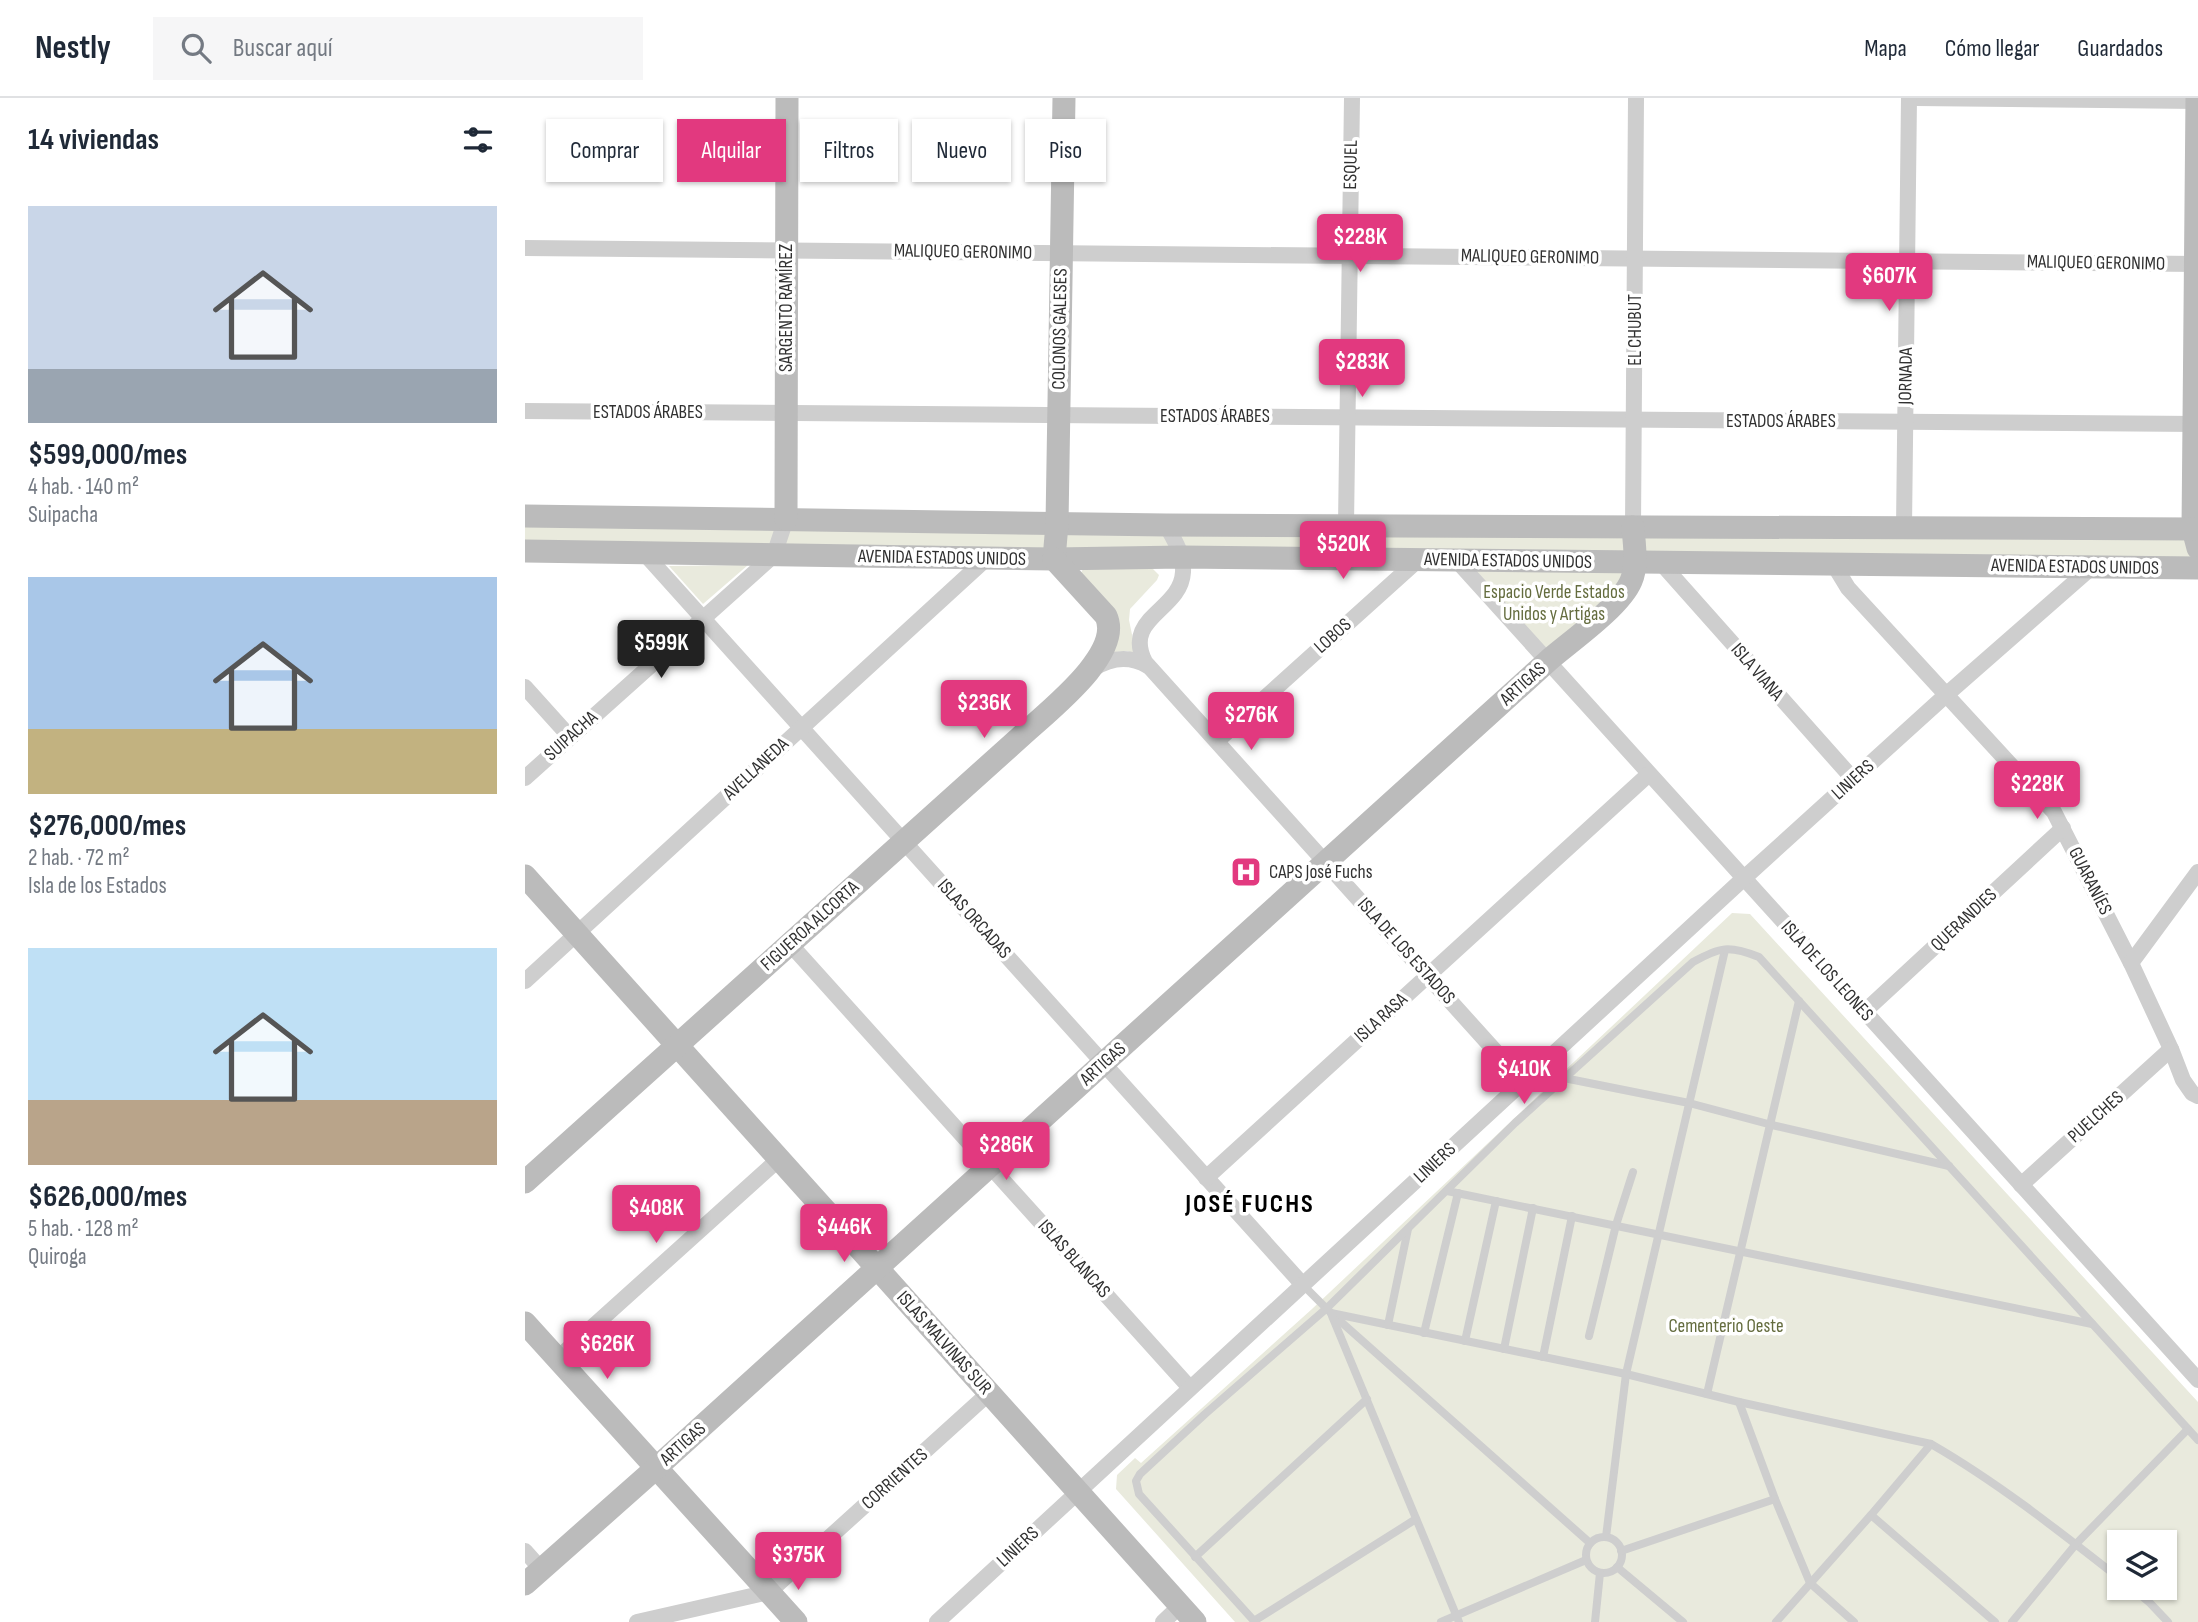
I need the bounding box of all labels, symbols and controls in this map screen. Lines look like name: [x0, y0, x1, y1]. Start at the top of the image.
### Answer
search box: [153, 17, 643, 80]
text: Nestly: [35, 28, 111, 68]
icon: search: [177, 29, 215, 67]
text: Buscar aquí: [233, 33, 333, 64]
text: Mapa: [1864, 34, 1907, 63]
text: Cómo llegar: [1945, 34, 2039, 63]
text: Guardados: [2077, 34, 2163, 63]
chip: Comprar: [546, 119, 663, 182]
chip: Alquilar: [677, 119, 786, 182]
chip: Filtros: [800, 119, 898, 182]
chip: Nuevo: [912, 119, 1011, 182]
chip: Piso: [1025, 119, 1106, 182]
icon: filters: [459, 121, 497, 159]
text: 14 viviendas: [28, 122, 159, 158]
street label: ESQUEL: [1339, 140, 1363, 190]
pin: $228K: [1311, 214, 1409, 274]
text: $228K: [1333, 223, 1387, 251]
street label: MALIQUEO GERONIMO: [894, 239, 1032, 265]
street label: SARGENTO RAMÍREZ: [775, 244, 798, 372]
street label: MALIQUEO GERONIMO: [1461, 244, 1599, 270]
street label: MALIQUEO GERONIMO: [2027, 250, 2165, 276]
icon: home: [200, 252, 326, 378]
pin: $607K: [1840, 254, 1938, 313]
text: $607K: [1861, 262, 1917, 290]
street label: COLONOS GALESES: [1047, 268, 1073, 390]
street label: EL CHUBUT: [1624, 294, 1647, 366]
pin: $283K: [1313, 340, 1411, 399]
street label: JORNADA: [1894, 346, 1918, 406]
text: $283K: [1335, 348, 1389, 376]
street label: ESTADOS ÁRABES: [593, 401, 703, 424]
street label: ESTADOS ÁRABES: [1160, 405, 1270, 428]
street label: ESTADOS ÁRABES: [1726, 410, 1836, 433]
text: $599,000/mes: [28, 437, 187, 473]
text: 4 hab. · 140 m²: [28, 473, 139, 501]
text: Suipacha: [28, 501, 98, 529]
pin: $520K: [1294, 522, 1392, 581]
text: $520K: [1316, 530, 1370, 558]
street label: AVENIDA ESTADOS UNIDOS: [857, 545, 1026, 571]
street label: AVENIDA ESTADOS UNIDOS: [1423, 548, 1592, 574]
street label: AVENIDA ESTADOS UNIDOS: [1990, 554, 2159, 580]
park label: Espacio Verde Estados Unidos y Artigas: [1483, 581, 1625, 626]
street label: LOBOS: [1310, 613, 1356, 659]
pin: $599K: [612, 620, 710, 680]
icon: home: [200, 623, 326, 749]
text: $599K: [634, 629, 689, 657]
street label: ISLA VIANA: [1726, 639, 1789, 706]
street label: ARTIGAS: [1495, 657, 1551, 711]
pin: $236K: [935, 680, 1033, 740]
text: $236K: [957, 689, 1011, 717]
pin: $276K: [1202, 692, 1300, 752]
text: $276K: [1224, 701, 1278, 729]
street label: SUIPACHA: [540, 705, 603, 766]
street label: AVELLANEDA: [718, 732, 794, 806]
street label: LINIERS: [1827, 755, 1879, 805]
pin: $228K: [1988, 762, 2086, 821]
text: $228K: [2010, 770, 2064, 798]
text: $276,000/mes: [28, 808, 186, 844]
street label: GUARANÍES: [2063, 843, 2117, 919]
text: 2 hab. · 72 m²: [28, 844, 130, 872]
hospital icon: CAPS José Fuchs: [1229, 855, 1263, 889]
place label: CAPS José Fuchs: [1269, 861, 1373, 884]
text: Isla de los Estados: [28, 872, 167, 900]
street label: ISLAS ORCADAS: [932, 874, 1016, 964]
street label: FIGUEROA ALCORTA: [756, 875, 864, 976]
street label: QUERANDIES: [1926, 884, 2002, 956]
street label: ISLA DE LOS ESTADOS: [1352, 893, 1460, 1009]
street label: ISLA DE LOS LEONES: [1776, 916, 1878, 1026]
street label: ISLA RASA: [1350, 988, 1413, 1048]
icon: home: [200, 994, 326, 1120]
street label: ARTIGAS: [1075, 1037, 1131, 1091]
pin: $410K: [1475, 1046, 1573, 1106]
text: $410K: [1497, 1055, 1551, 1083]
street label: PUELCHES: [2063, 1086, 2129, 1148]
pin: $286K: [957, 1122, 1055, 1182]
text: $286K: [979, 1131, 1033, 1159]
street label: LINIERS: [1409, 1138, 1461, 1188]
text: $626,000/mes: [28, 1179, 187, 1215]
pin: $408K: [607, 1186, 705, 1245]
district label: JOSÉ FUCHS: [1184, 1189, 1315, 1220]
text: $408K: [628, 1194, 684, 1222]
pin: $446K: [795, 1204, 893, 1264]
text: $446K: [816, 1213, 872, 1241]
text: 5 hab. · 128 m²: [28, 1215, 139, 1243]
street label: ISLAS BLANCAS: [1033, 1215, 1115, 1303]
text: Quiroga: [28, 1243, 87, 1271]
street label: ISLAS MALVINAS SUR: [891, 1286, 997, 1400]
park label: Cementerio Oeste: [1668, 1315, 1784, 1338]
pin: $626K: [558, 1322, 656, 1381]
text: $626K: [580, 1330, 634, 1358]
street label: ARTIGAS: [655, 1417, 711, 1471]
street label: CORRIENTES: [857, 1443, 933, 1515]
street label: LINIERS: [992, 1522, 1044, 1572]
map controls: [2107, 1530, 2177, 1600]
button: layers: [2107, 1530, 2177, 1600]
pin: $375K: [749, 1532, 847, 1592]
text: $375K: [771, 1541, 825, 1569]

